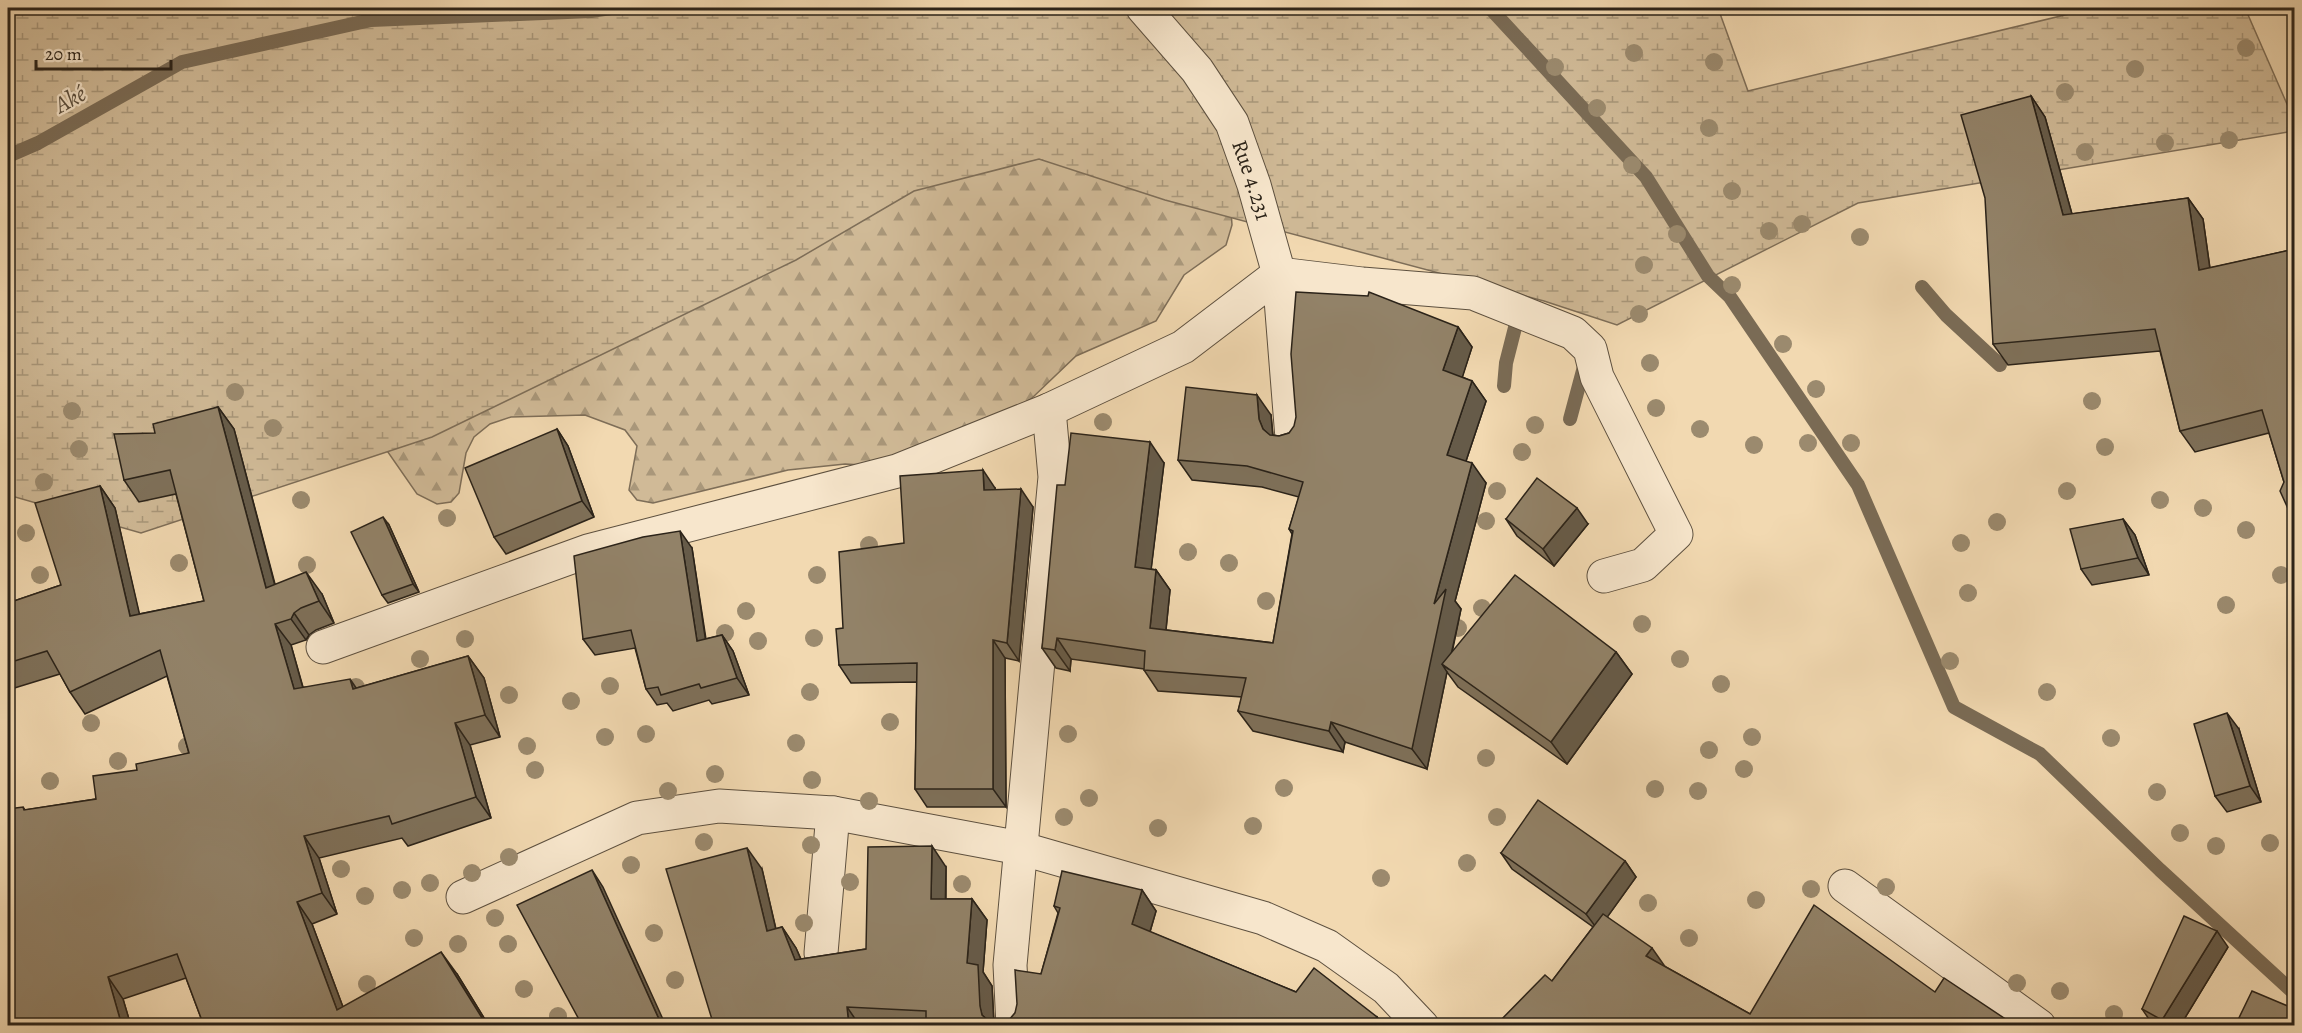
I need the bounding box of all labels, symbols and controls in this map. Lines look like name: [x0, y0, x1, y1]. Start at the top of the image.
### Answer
scale bar: [36, 33, 171, 71]
text: 20 m: [45, 42, 82, 66]
water label: Aké: [47, 77, 92, 122]
street label: Rue 4.231: [1224, 136, 1278, 224]

